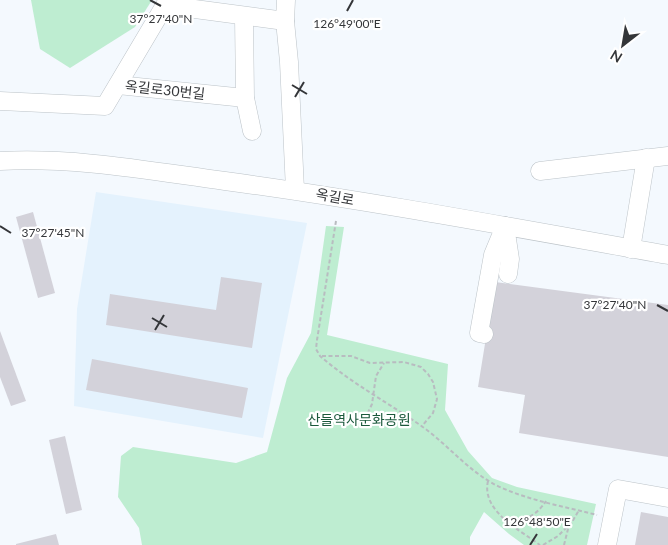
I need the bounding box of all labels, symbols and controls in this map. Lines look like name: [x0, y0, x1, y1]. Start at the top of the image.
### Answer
text: 37°27'40"N: [130, 11, 192, 26]
text: 126°49'00"E: [313, 16, 381, 31]
north arrow: [598, 20, 648, 70]
text: N: [607, 47, 625, 67]
street label: 옥길로30번길: [124, 77, 206, 102]
street label: 옥길로: [315, 185, 356, 208]
text: 37°27'45"N: [22, 225, 84, 240]
text: 37°27'40"N: [584, 297, 646, 312]
park label: 산들역사문화공원: [307, 411, 411, 428]
text: 126°48'50"E: [503, 514, 571, 529]

